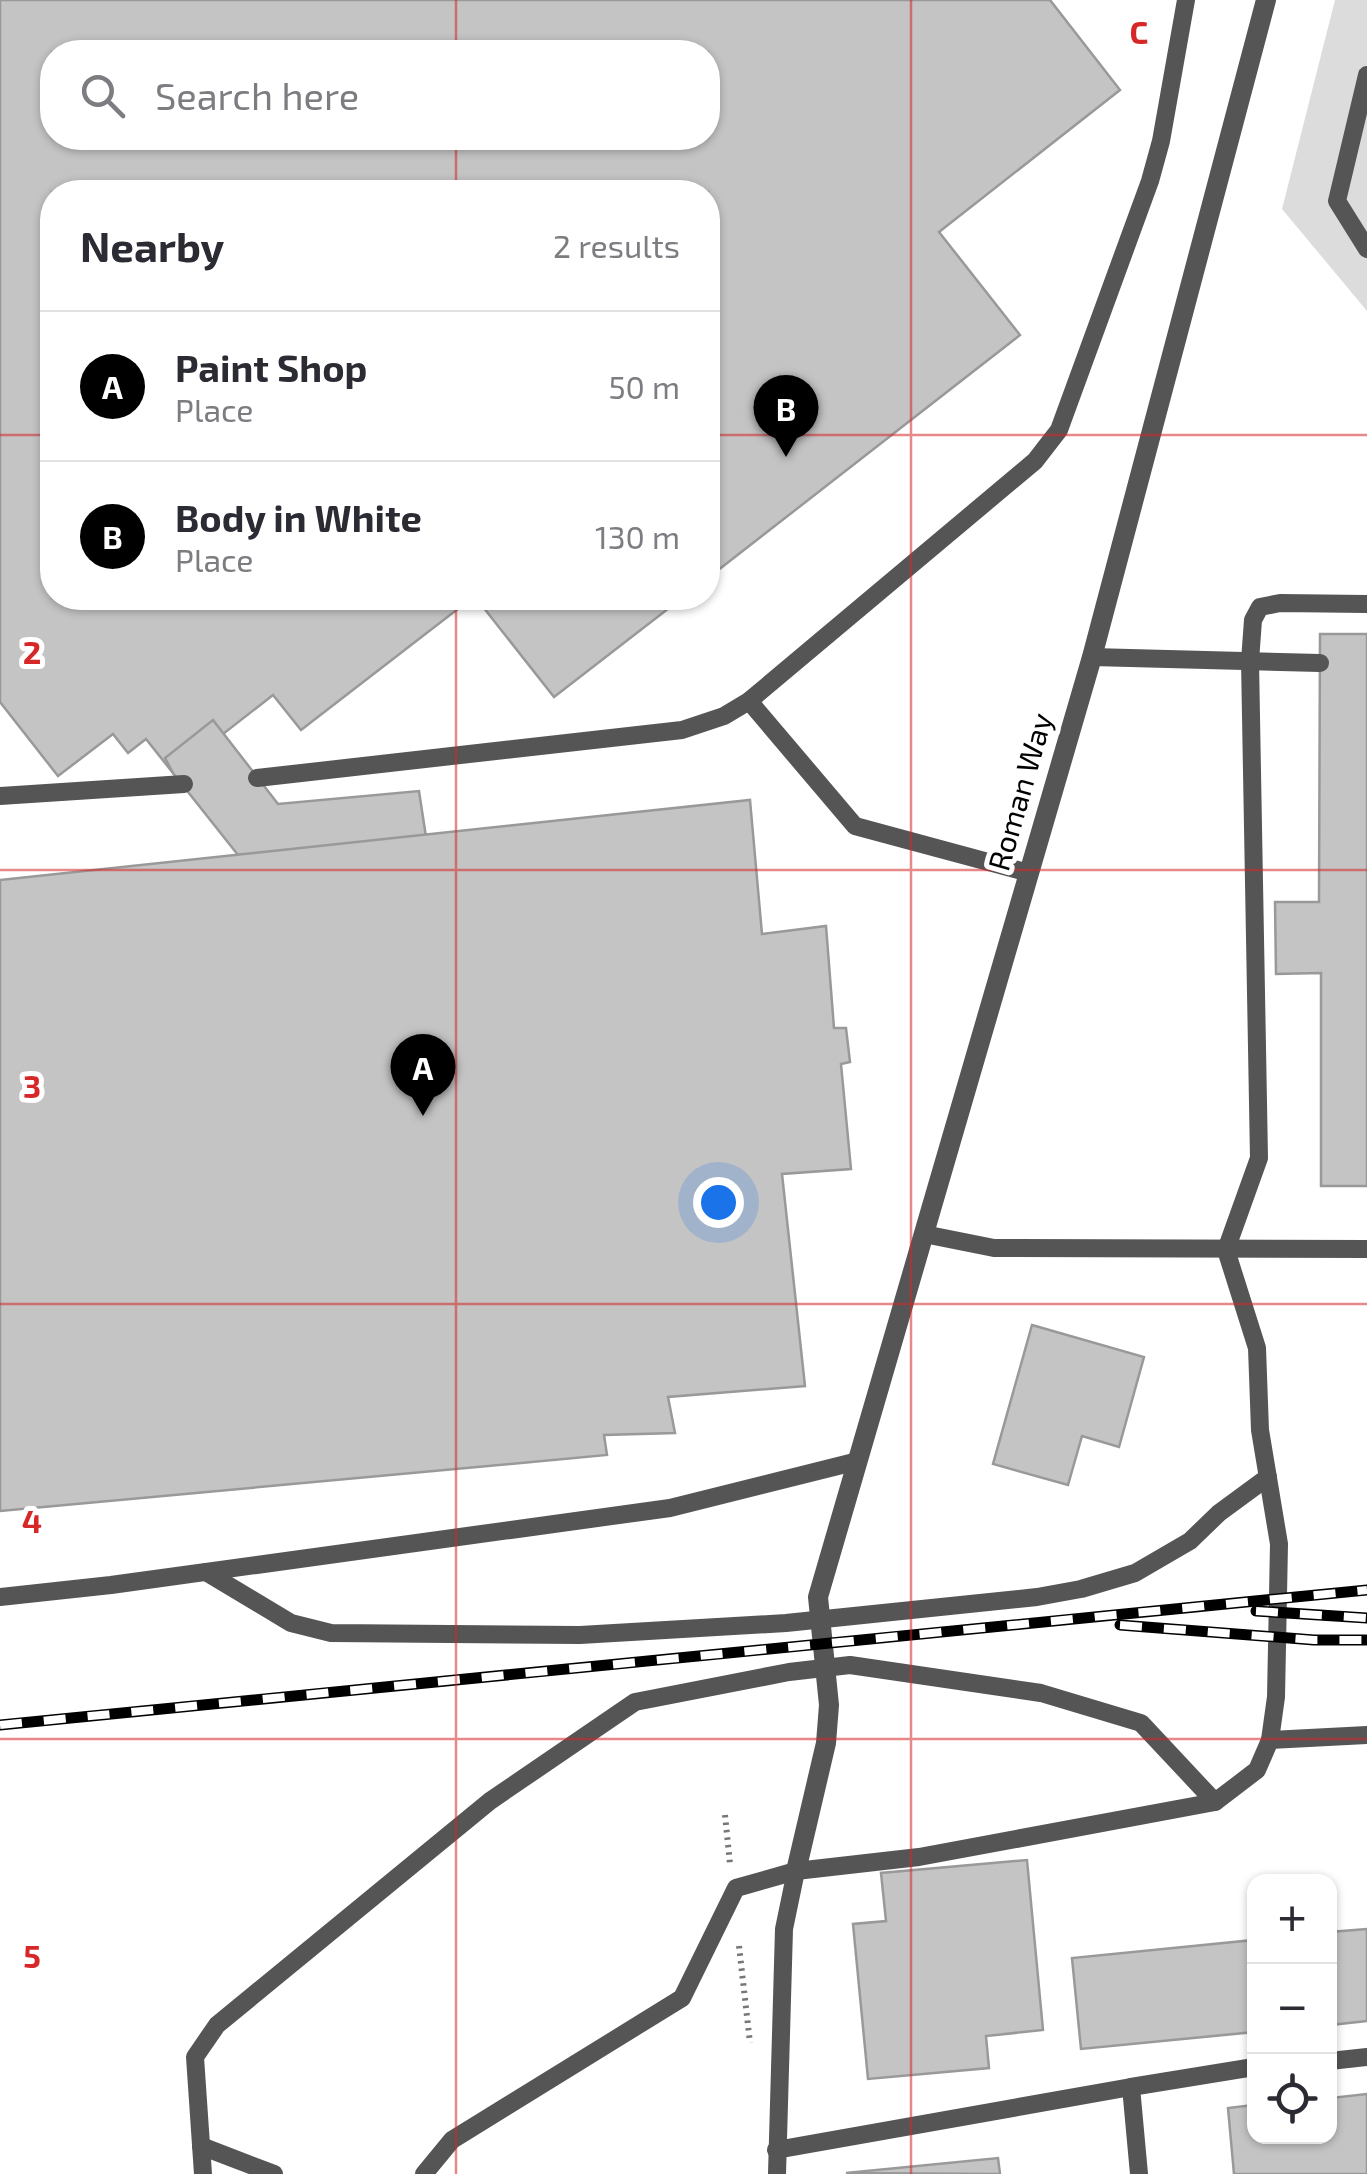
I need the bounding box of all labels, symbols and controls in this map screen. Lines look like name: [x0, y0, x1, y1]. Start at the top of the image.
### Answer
text: C: [1130, 12, 1148, 50]
search box: [40, 40, 720, 150]
icon: search: [75, 68, 130, 123]
text: Search here: [155, 72, 359, 118]
text: Nearby: [80, 220, 224, 270]
text: 2 results: [553, 226, 680, 264]
text: Paint Shop: [175, 344, 367, 390]
text: A: [102, 367, 123, 405]
text: 50 m: [608, 367, 680, 405]
pin: B: [754, 374, 818, 457]
text: Place: [175, 390, 254, 428]
text: Body in White: [175, 494, 422, 540]
text: B: [102, 517, 123, 555]
text: 130 m: [595, 517, 680, 555]
text: Place: [175, 540, 254, 578]
text: 2: [23, 632, 41, 670]
street label: Roman Way: [979, 708, 1059, 874]
pin: A: [390, 1034, 456, 1116]
text: 3: [23, 1066, 41, 1104]
your location: [693, 1177, 744, 1228]
text: 4: [22, 1501, 42, 1539]
map controls: [1247, 1874, 1337, 2144]
button: +: [1247, 1874, 1337, 1964]
text: 5: [23, 1936, 41, 1974]
button: −: [1247, 1964, 1337, 2054]
button: locate: [1247, 2054, 1337, 2144]

